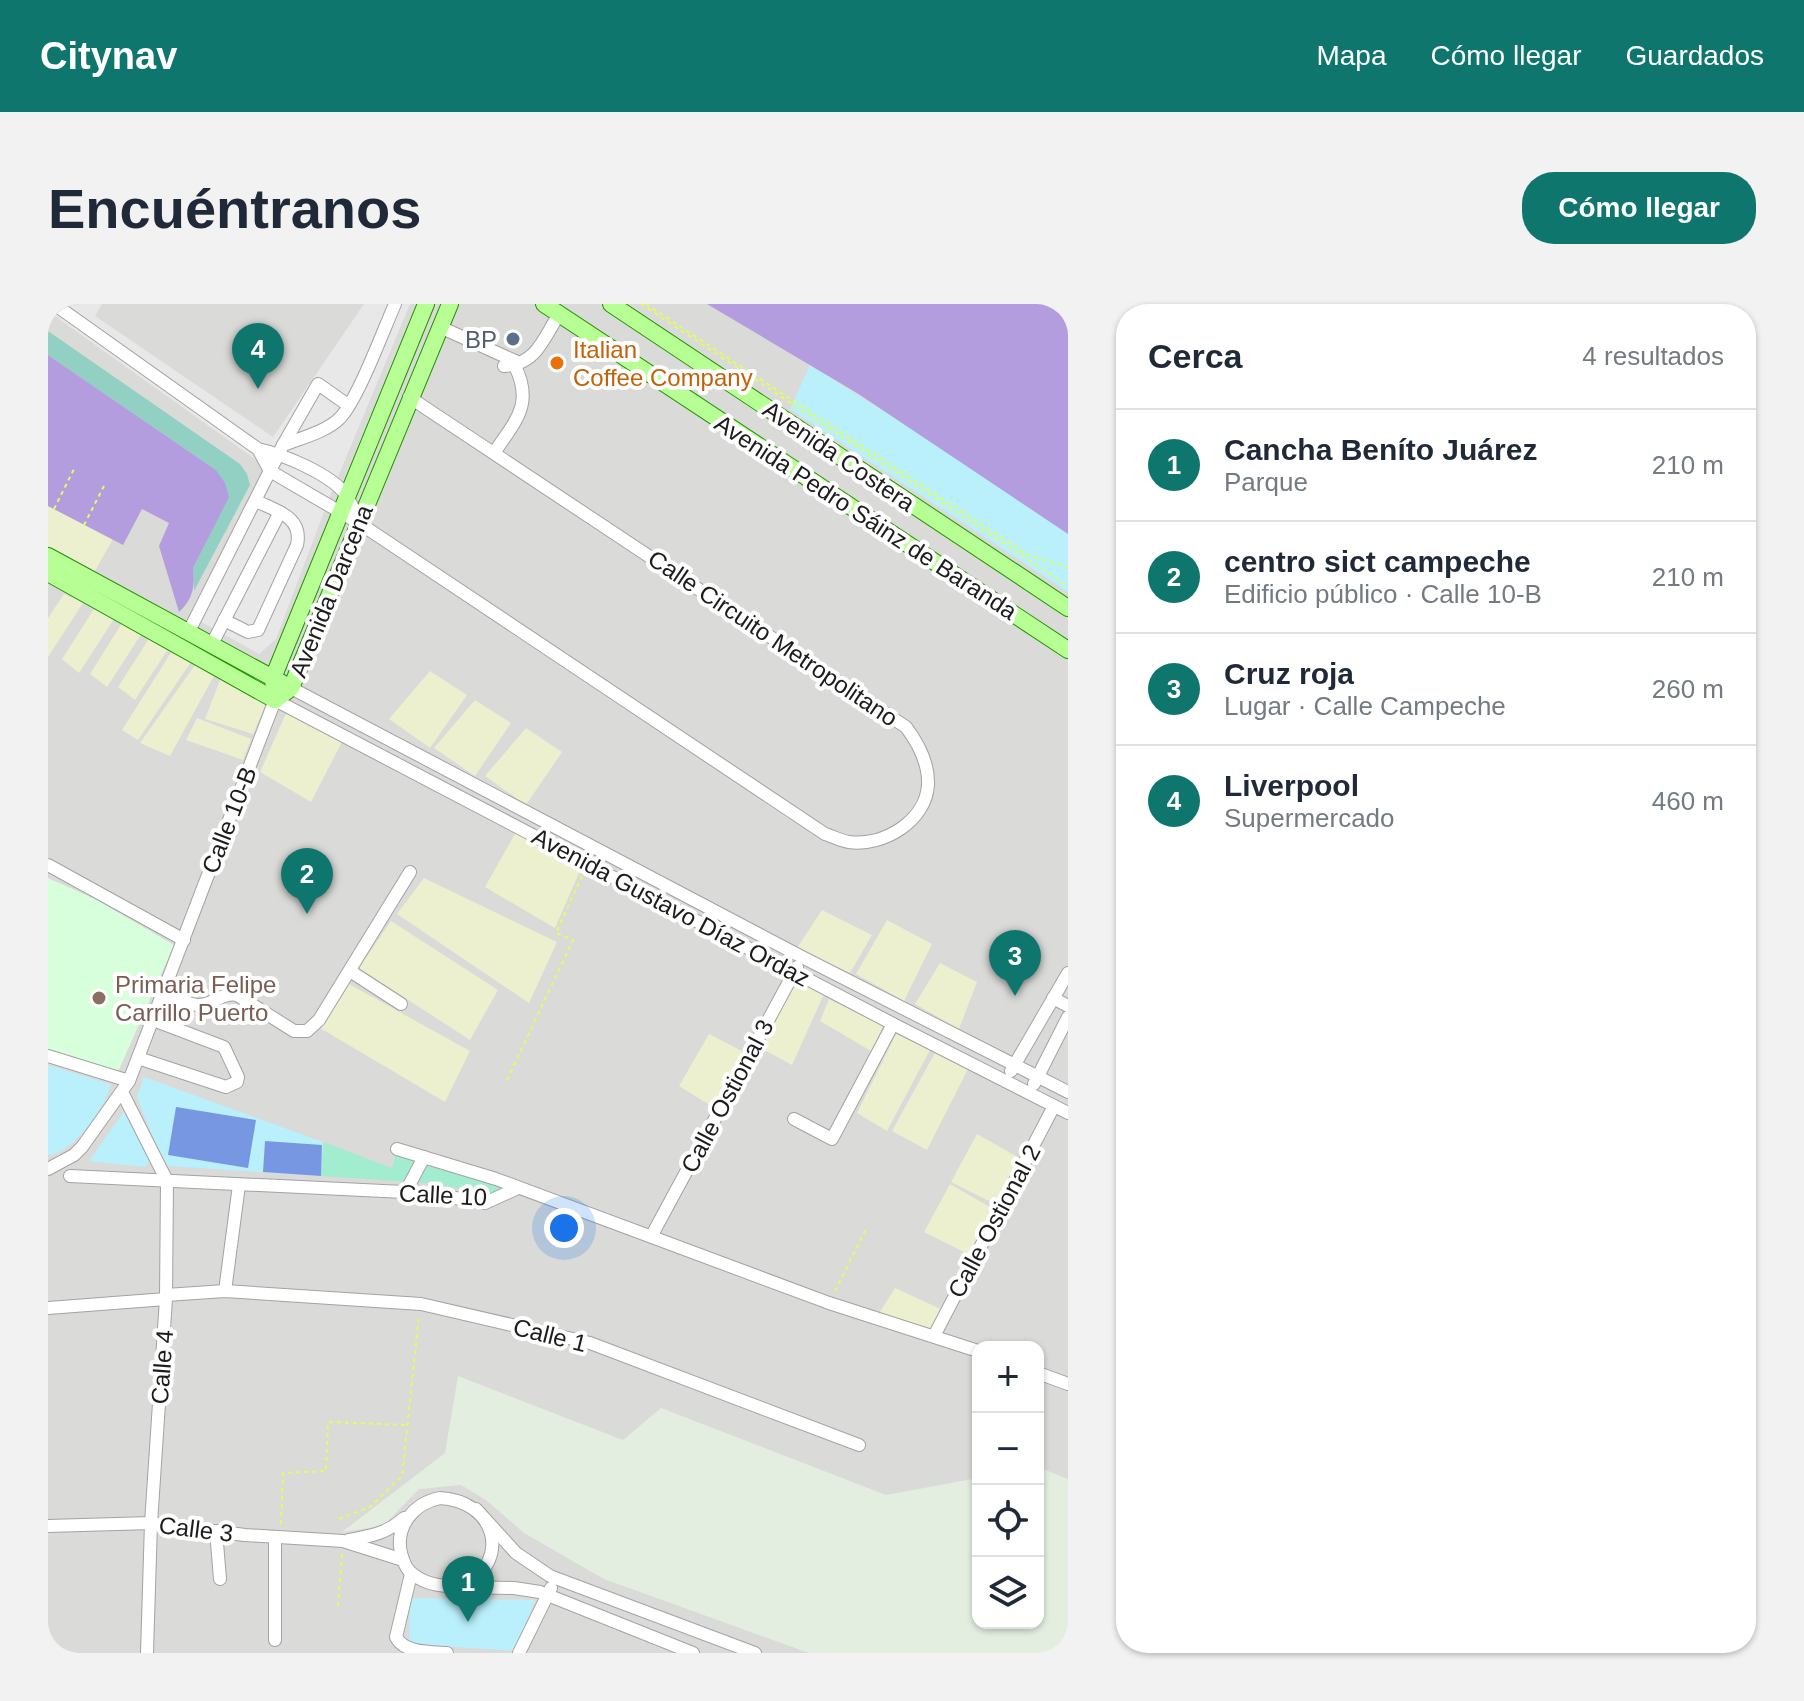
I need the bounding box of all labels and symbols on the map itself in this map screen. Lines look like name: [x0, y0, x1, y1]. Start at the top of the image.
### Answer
pin: 4: [232, 323, 284, 389]
place label: BP: [465, 326, 497, 353]
marker: BP: [504, 330, 522, 348]
place label: Italian Coffee Company: [573, 336, 753, 391]
marker: Italian Coffee Company: [548, 354, 566, 372]
street label: Avenida Costera: [758, 395, 920, 517]
street label: Avenida Pedro Sáinz de Baranda: [710, 409, 1023, 625]
street label: Avenida Darcena: [284, 500, 378, 681]
street label: Calle Circuito Metropolitano: [643, 544, 903, 732]
street label: Calle 10-B: [196, 763, 262, 877]
street label: Avenida Gustavo Díaz Ordaz: [528, 822, 814, 992]
pin: 2: [281, 848, 333, 914]
pin: 3: [989, 930, 1041, 996]
place label: Primaria Felipe Carrillo Puerto: [115, 971, 276, 1026]
marker: Primaria Felipe Carrillo Puerto: [90, 989, 108, 1007]
street label: Calle Ostional 3: [675, 1015, 779, 1177]
street label: Calle Ostional 2: [942, 1140, 1046, 1302]
street label: Calle 10: [398, 1179, 488, 1211]
your location: [544, 1208, 584, 1248]
street label: Calle 1: [510, 1313, 590, 1357]
street label: Calle 4: [146, 1329, 178, 1405]
street label: Calle 3: [157, 1511, 235, 1547]
pin: 1: [442, 1556, 494, 1622]

